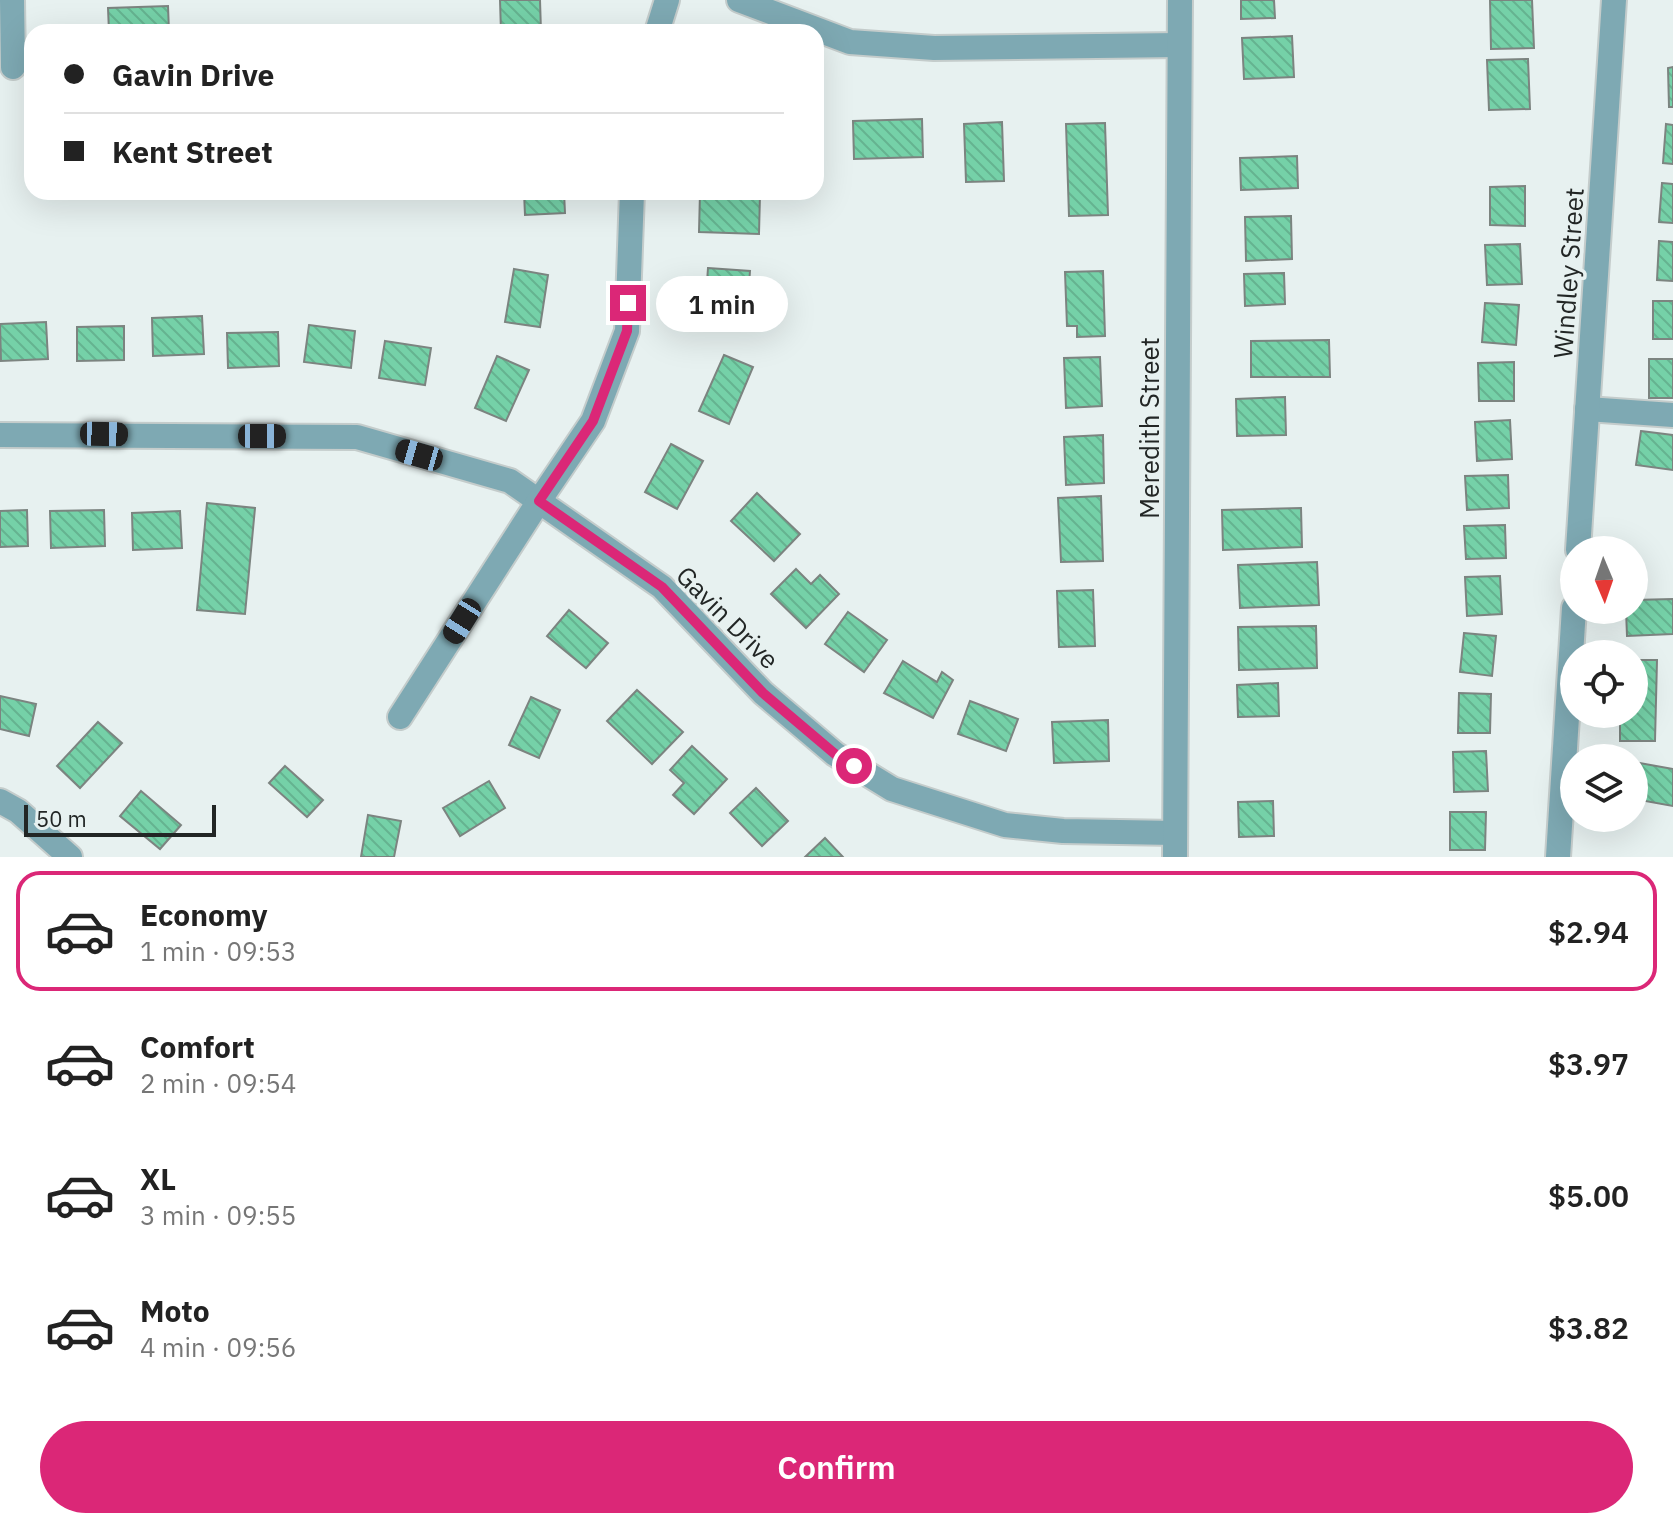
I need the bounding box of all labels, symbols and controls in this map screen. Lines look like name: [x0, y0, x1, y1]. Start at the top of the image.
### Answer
text: Gavin Drive: [112, 55, 274, 94]
text: Kent Street: [112, 132, 273, 171]
street label: Windley Street: [1545, 186, 1591, 360]
callout: 1 min: [656, 275, 788, 331]
route end: [610, 285, 646, 321]
text: 1 min: [688, 287, 756, 321]
street label: Meredith Street: [1132, 337, 1166, 519]
car: [80, 422, 128, 446]
car: [238, 424, 286, 448]
car: [393, 437, 445, 473]
north arrow: [1560, 536, 1648, 624]
map controls: [1560, 536, 1648, 832]
street label: Gavin Drive: [669, 558, 787, 676]
car: [439, 594, 485, 648]
button: locate: [1560, 640, 1648, 728]
button: layers: [1560, 744, 1648, 832]
route start: [836, 748, 872, 784]
scale bar: [24, 801, 216, 837]
text: 50 m: [36, 804, 87, 833]
icon: car: [44, 895, 116, 967]
text: Economy: [140, 895, 268, 934]
text: $2.94: [1548, 912, 1629, 951]
text: 1 min · 09:53: [140, 934, 296, 968]
icon: car: [44, 1027, 116, 1099]
text: Comfort: [140, 1027, 255, 1066]
text: $3.97: [1548, 1044, 1629, 1083]
text: 2 min · 09:54: [140, 1066, 296, 1100]
icon: car: [44, 1159, 116, 1231]
text: XL: [140, 1159, 176, 1198]
text: $5.00: [1548, 1176, 1629, 1215]
text: 3 min · 09:55: [140, 1198, 296, 1232]
icon: car: [44, 1291, 116, 1363]
text: Moto: [140, 1291, 210, 1330]
text: $3.82: [1548, 1308, 1629, 1347]
text: 4 min · 09:56: [140, 1330, 296, 1364]
button: Confirm: [40, 1421, 1633, 1513]

